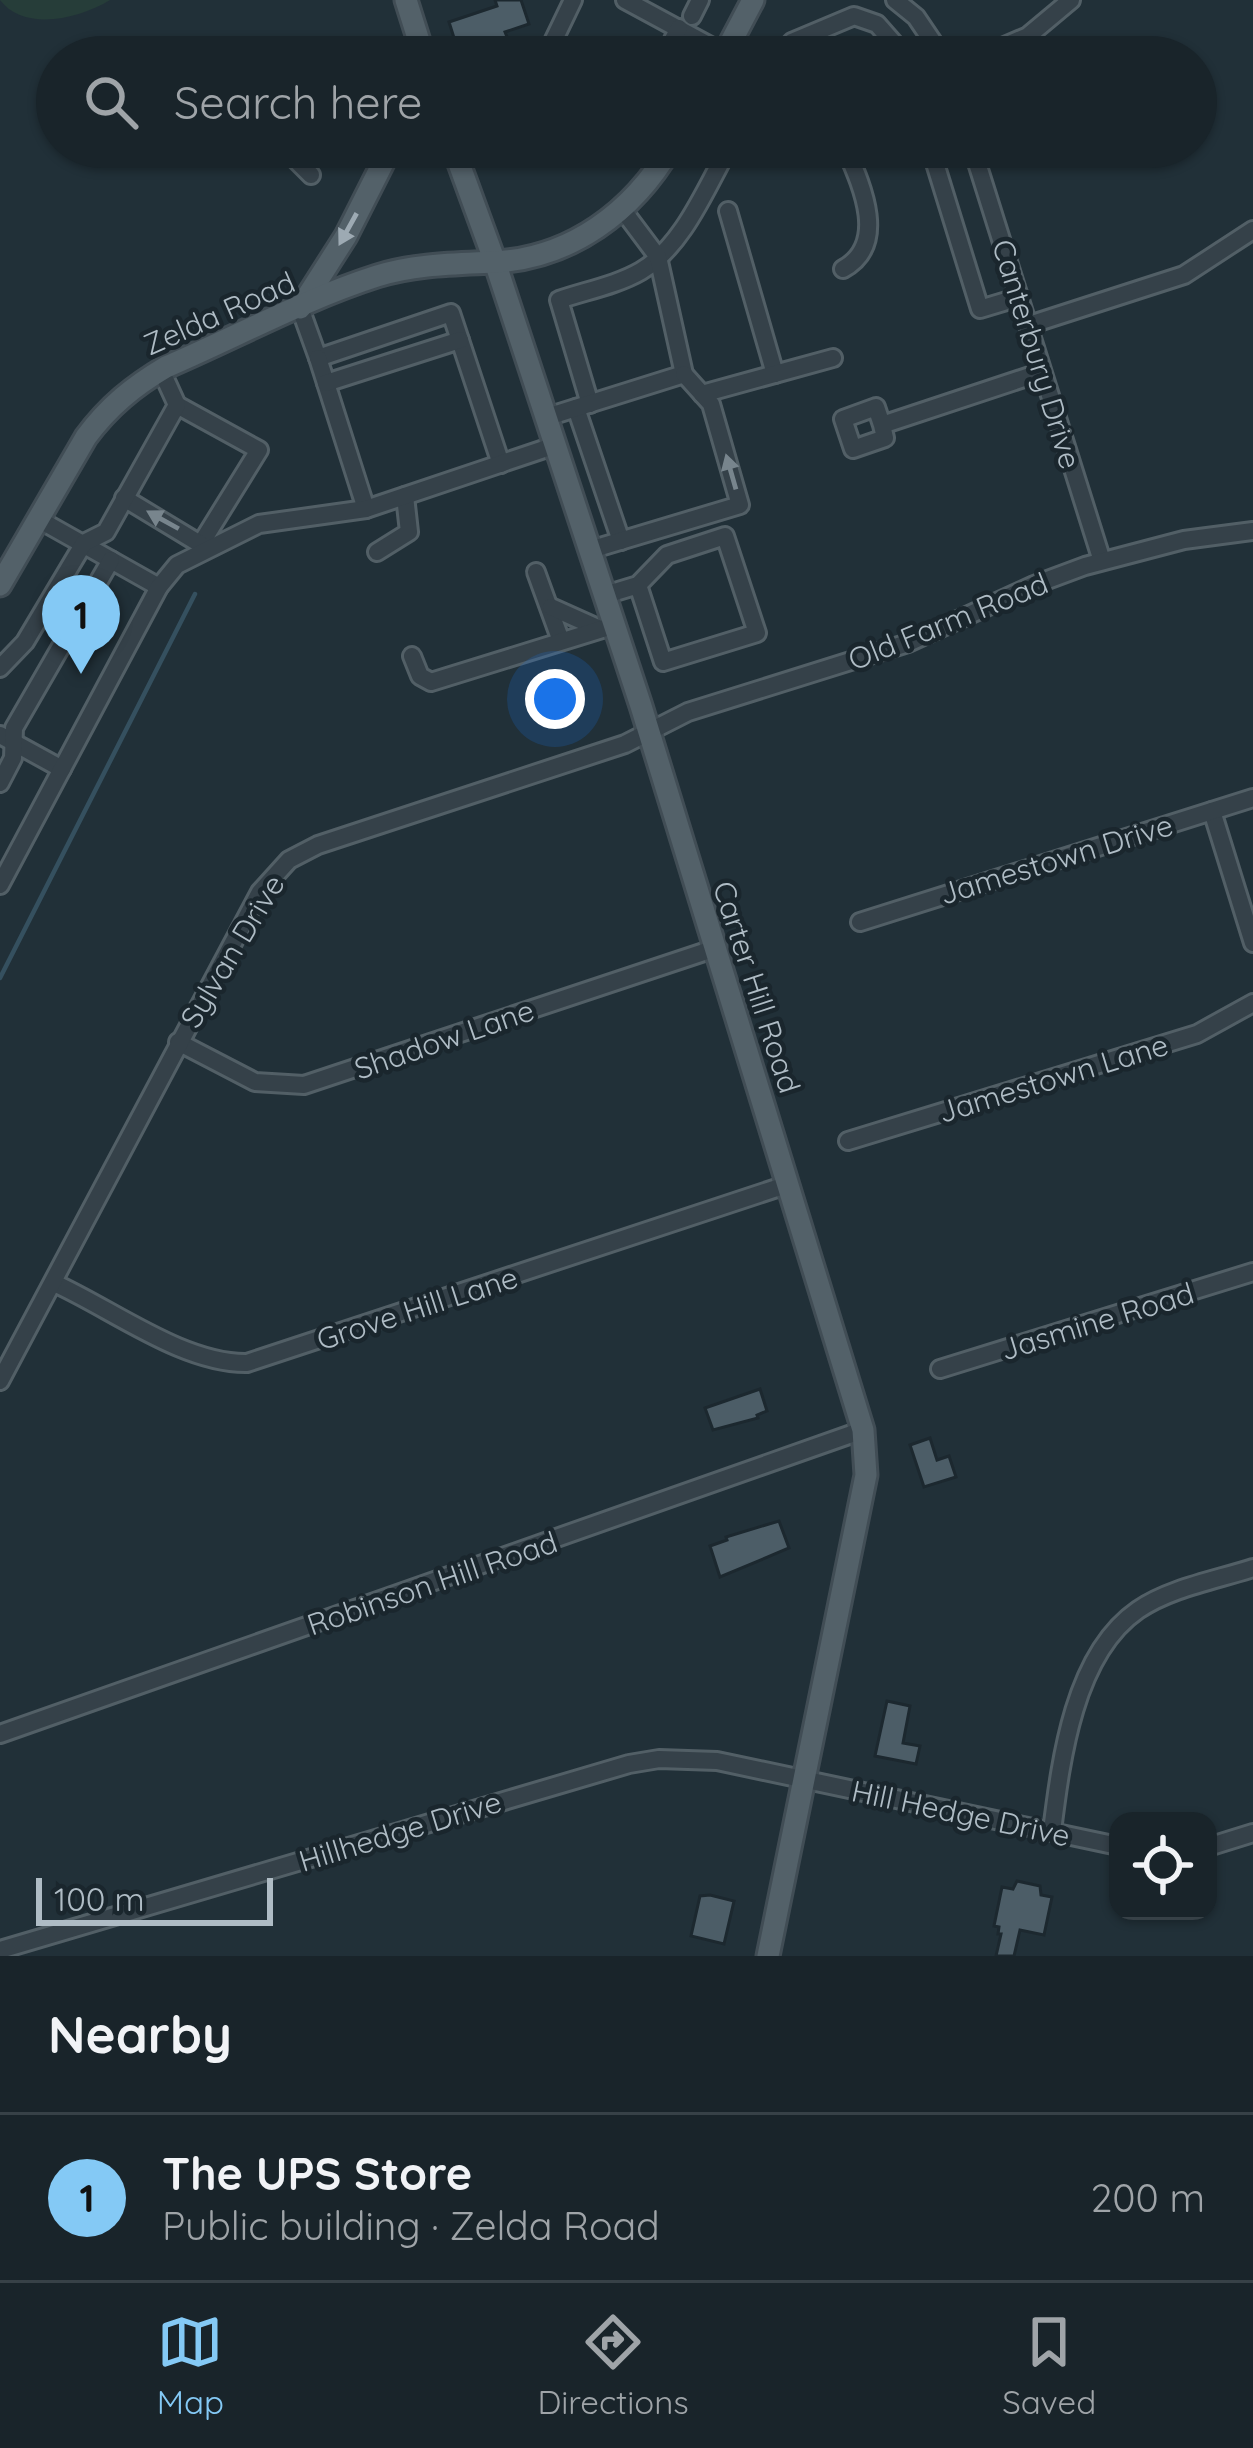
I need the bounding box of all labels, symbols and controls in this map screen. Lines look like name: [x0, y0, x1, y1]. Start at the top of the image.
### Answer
search box: [36, 36, 1217, 168]
icon: search: [78, 69, 144, 135]
text: Search here: [174, 74, 422, 130]
one-way arrow: [338, 212, 359, 247]
street label: Canterbury Drive: [984, 235, 1090, 473]
street label: Zelda Road: [137, 263, 301, 363]
one-way arrow: [721, 453, 739, 490]
one-way arrow: [146, 510, 181, 531]
street label: Old Farm Road: [843, 564, 1053, 678]
pin: 1: [42, 575, 120, 674]
your location: [525, 669, 585, 729]
street label: Jamestown Drive: [935, 805, 1177, 913]
street label: Sylvan Drive: [171, 868, 293, 1034]
street label: Carter Hill Road: [705, 876, 809, 1098]
street label: Shadow Lane: [349, 991, 539, 1087]
street label: Jamestown Lane: [933, 1025, 1173, 1131]
street label: Grove Hill Lane: [312, 1258, 522, 1358]
street label: Jasmine Road: [996, 1274, 1198, 1368]
street label: Robinson Hill Road: [302, 1522, 562, 1644]
street label: Hill Hedge Drive: [848, 1771, 1074, 1855]
street label: Hillhedge Drive: [294, 1782, 506, 1880]
map controls: [1109, 1812, 1217, 1920]
button: locate: [1109, 1812, 1217, 1920]
scale bar: [36, 1872, 273, 1925]
text: 100 m: [54, 1878, 145, 1919]
text: Nearby: [48, 2002, 232, 2066]
text: The UPS Store: [162, 2145, 472, 2201]
text: 1: [79, 2173, 95, 2222]
text: 200 m: [1091, 2173, 1205, 2222]
text: Public building · Zelda Road: [162, 2201, 660, 2250]
tab: Map: [157, 2309, 224, 2422]
tab: Directions: [537, 2309, 689, 2422]
tab: Saved: [1002, 2309, 1096, 2422]

